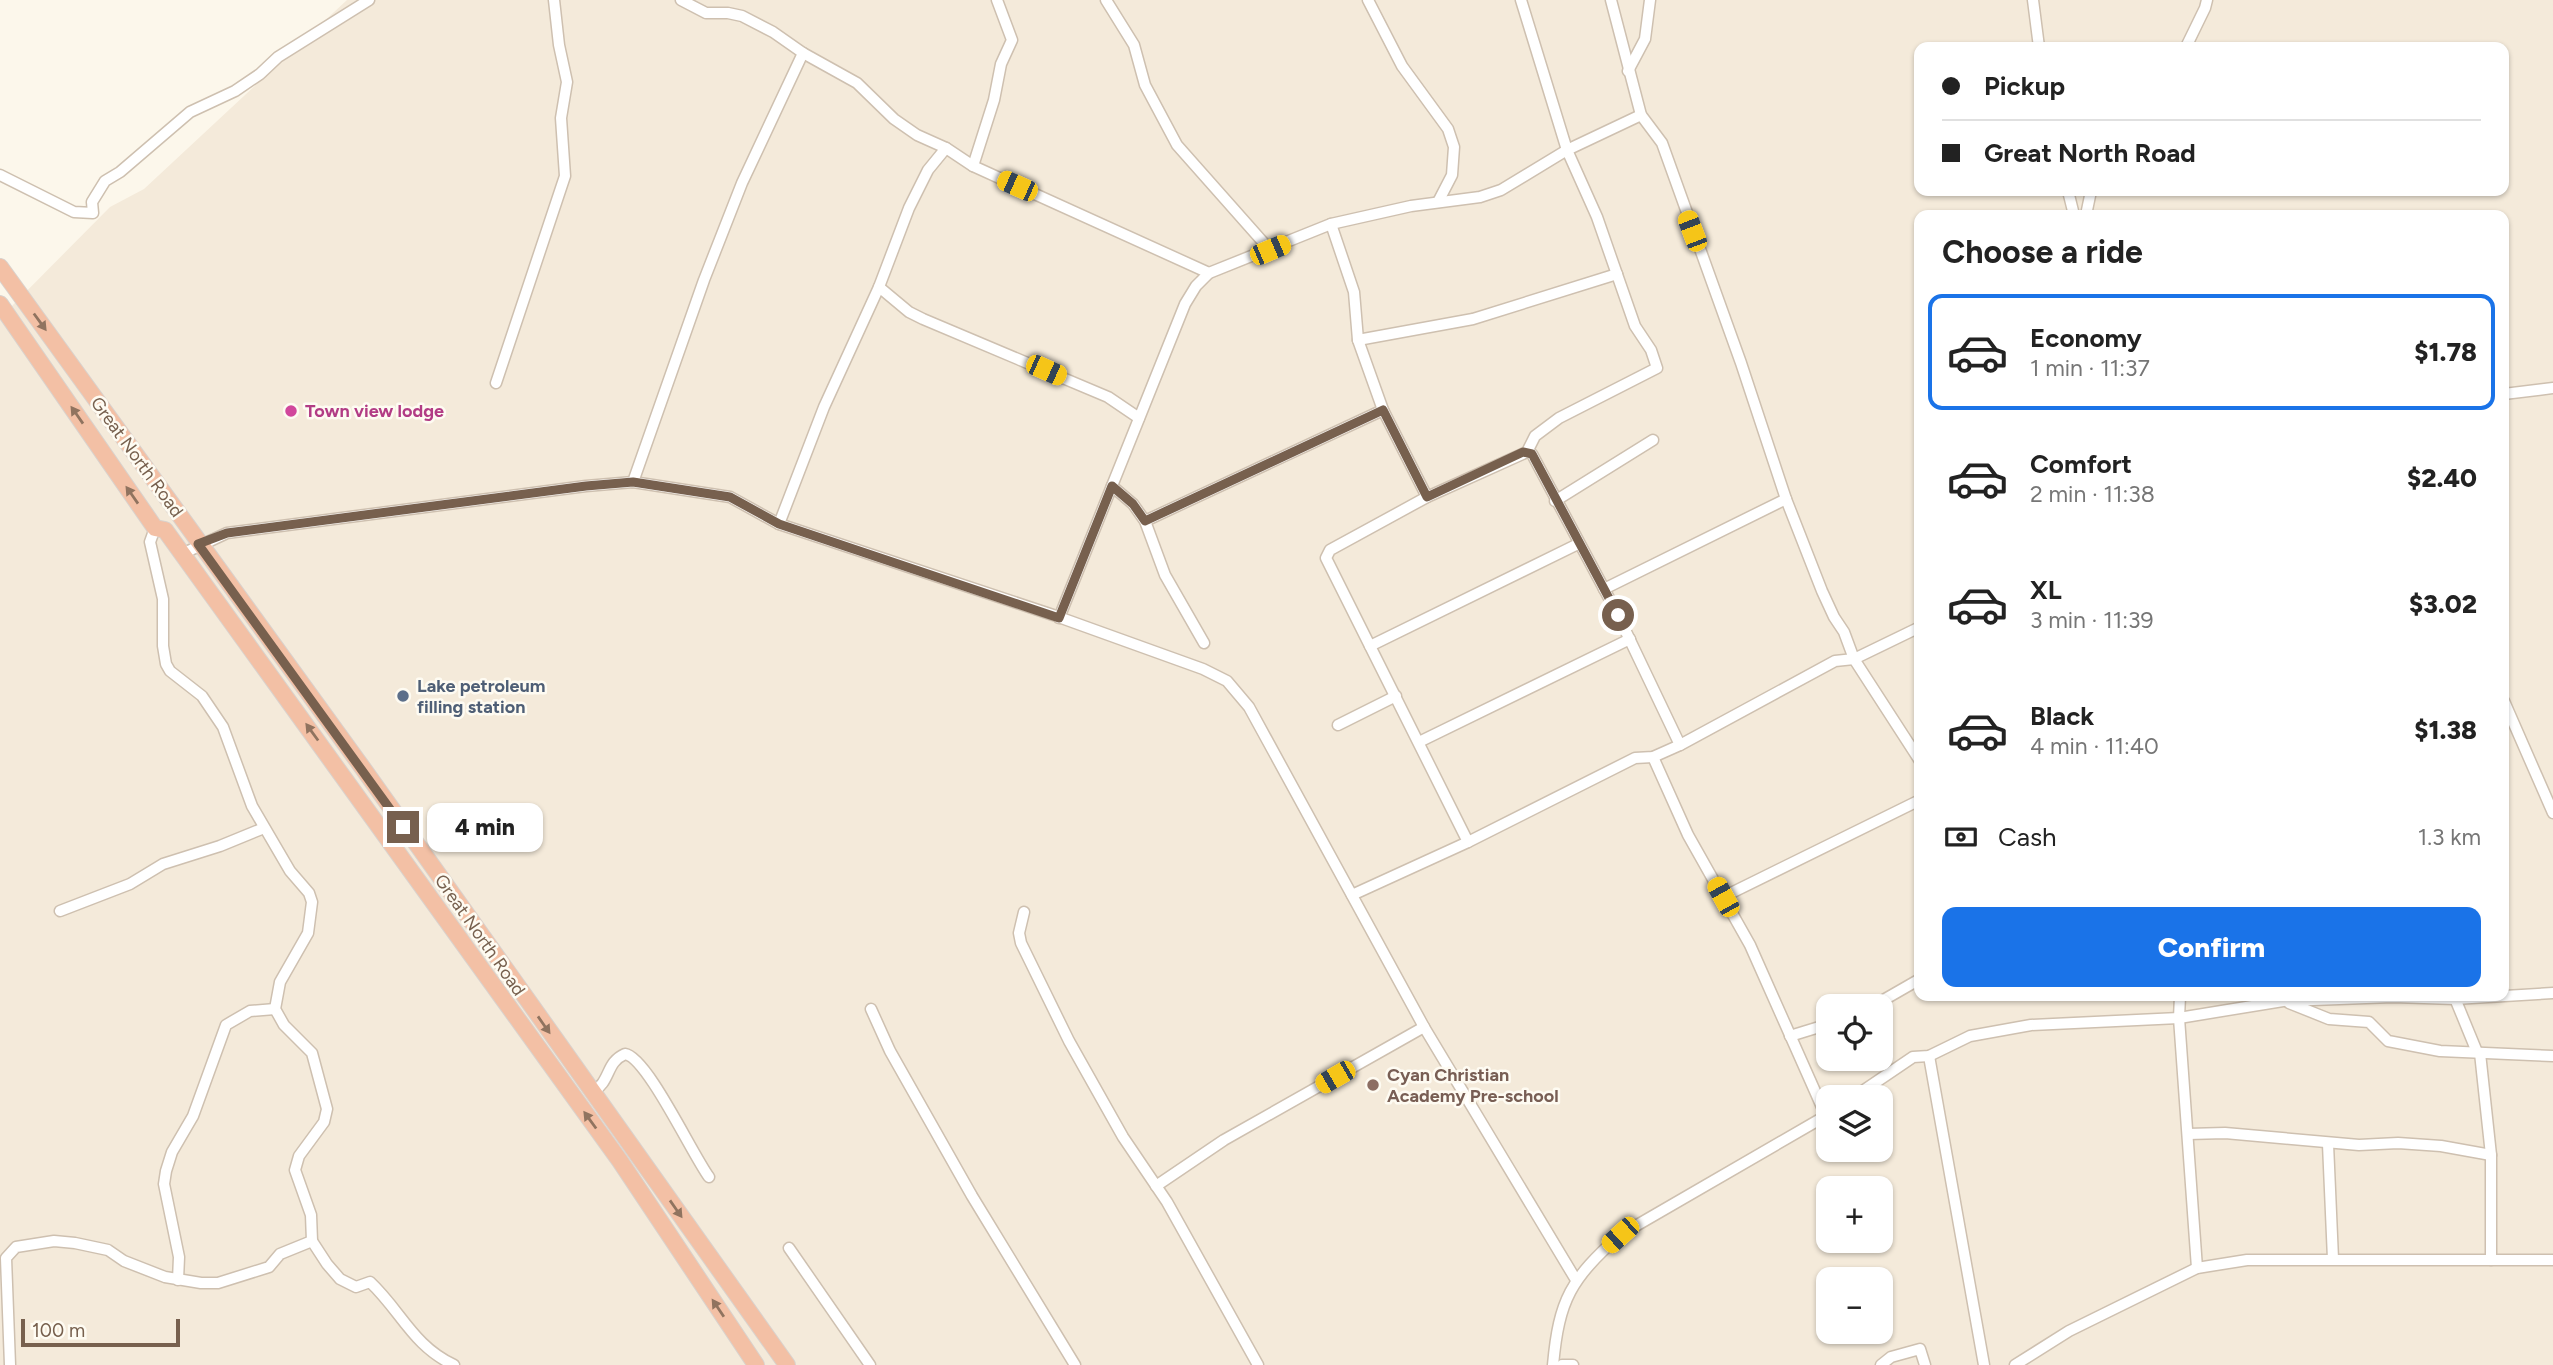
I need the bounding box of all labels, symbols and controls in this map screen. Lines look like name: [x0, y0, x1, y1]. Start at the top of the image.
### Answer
text: Pickup: [1984, 70, 2065, 102]
text: Great North Road: [1984, 137, 2196, 169]
car: [994, 168, 1041, 204]
car: [1675, 208, 1710, 254]
car: [1247, 232, 1294, 268]
text: Choose a ride: [1942, 233, 2143, 271]
one-way arrow: [33, 313, 47, 331]
icon: car: [1946, 321, 2009, 384]
text: Economy: [2030, 322, 2142, 354]
text: $1.78: [2414, 336, 2477, 368]
car: [1023, 352, 1070, 388]
text: 1 min · 11:37: [2030, 354, 2150, 382]
street label: Great North Road: [86, 393, 188, 521]
place label: Town view lodge: [305, 400, 444, 422]
marker: Town view lodge: [283, 403, 299, 419]
one-way arrow: [70, 406, 84, 424]
icon: car: [1946, 447, 2009, 510]
text: Comfort: [2030, 448, 2132, 480]
text: $2.40: [2407, 462, 2477, 494]
text: 2 min · 11:38: [2030, 480, 2155, 508]
one-way arrow: [125, 486, 139, 504]
icon: car: [1946, 573, 2009, 636]
text: XL: [2030, 574, 2062, 606]
text: $3.02: [2409, 588, 2477, 620]
route start: [1602, 599, 1634, 631]
text: 3 min · 11:39: [2030, 606, 2154, 634]
place label: Lake petroleum filling station: [417, 675, 545, 718]
marker: Lake petroleum filling station: [395, 688, 411, 704]
icon: car: [1946, 699, 2009, 762]
text: Black: [2030, 700, 2094, 732]
text: $1.38: [2414, 714, 2477, 746]
one-way arrow: [305, 723, 319, 742]
text: 4 min · 11:40: [2030, 732, 2159, 760]
callout: 4 min: [428, 802, 543, 852]
route end: [387, 811, 419, 843]
text: 4 min: [455, 813, 515, 841]
icon: cash: [1942, 818, 1980, 856]
text: Cash: [1998, 821, 2057, 853]
text: 1.3 km: [2418, 823, 2481, 851]
street label: Great North Road: [430, 870, 530, 1000]
car: [1704, 874, 1743, 920]
button: Confirm: [1942, 907, 2481, 987]
map controls: [1816, 994, 1893, 1344]
button: locate: [1816, 994, 1893, 1071]
one-way arrow: [536, 1016, 550, 1034]
car: [1312, 1057, 1359, 1097]
place label: Cyan Christian Academy Pre-school: [1387, 1064, 1559, 1107]
marker: Cyan Christian Academy Pre-school: [1365, 1077, 1381, 1093]
button: layers: [1816, 1085, 1893, 1162]
one-way arrow: [583, 1111, 597, 1129]
button: +: [1816, 1176, 1893, 1253]
one-way arrow: [669, 1200, 683, 1218]
car: [1598, 1213, 1643, 1257]
button: −: [1816, 1267, 1893, 1344]
one-way arrow: [712, 1298, 725, 1318]
scale bar: [21, 1316, 180, 1348]
text: 100 m: [32, 1319, 85, 1342]

